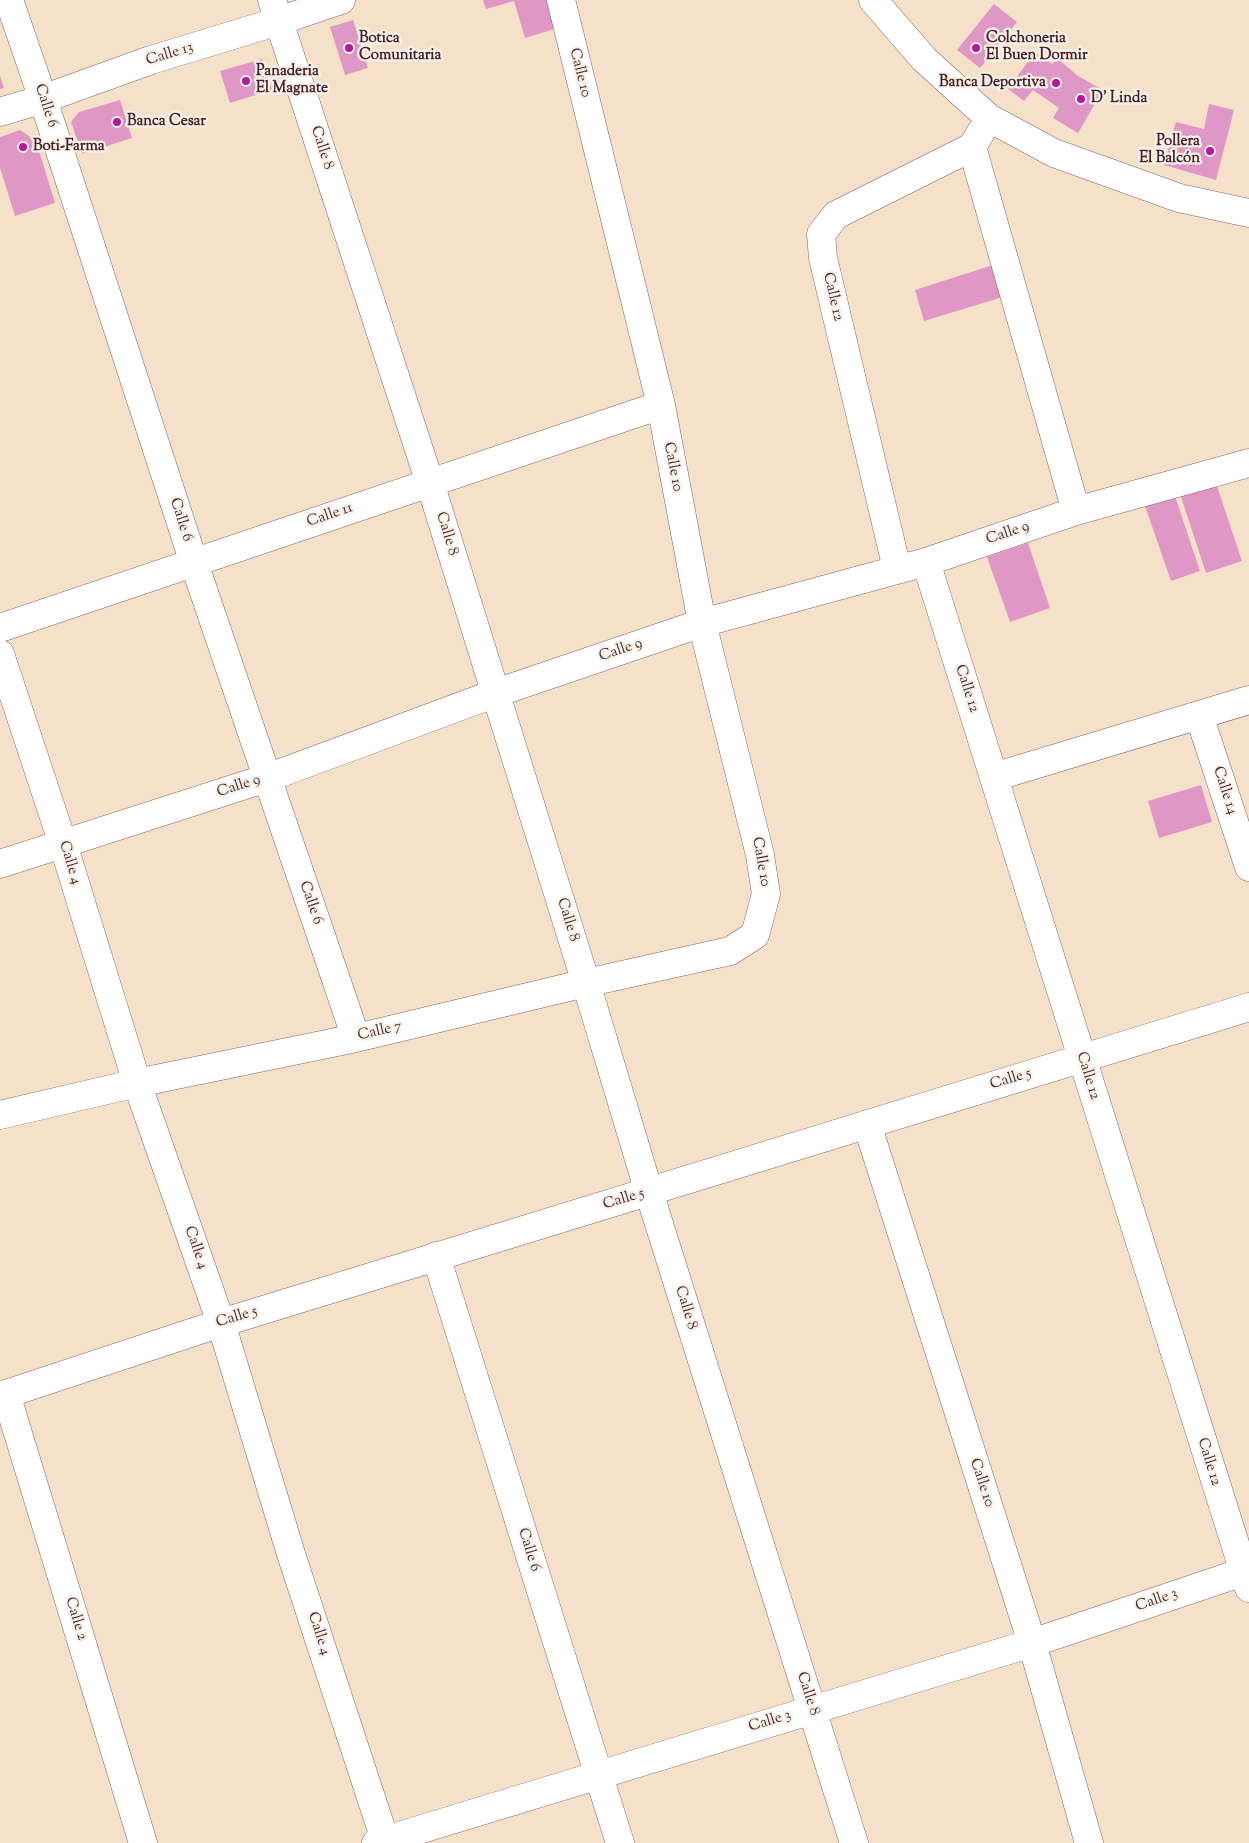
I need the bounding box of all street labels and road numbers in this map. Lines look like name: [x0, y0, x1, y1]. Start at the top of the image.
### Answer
street label: Calle 13: [144, 39, 196, 71]
street label: Calle 10: [564, 47, 594, 99]
street label: Calle 6: [30, 82, 60, 130]
street label: Calle 8: [306, 124, 336, 172]
street label: Calle 12: [818, 271, 846, 323]
street label: Calle 10: [658, 441, 686, 493]
street label: Calle 6: [165, 496, 195, 544]
street label: Calle 11: [305, 500, 355, 532]
street label: Calle 8: [431, 510, 461, 558]
street label: Calle 9: [984, 518, 1032, 550]
street label: Calle 9: [597, 635, 645, 667]
street label: Calle 12: [950, 663, 982, 715]
street label: Calle 14: [1208, 765, 1240, 817]
street label: Calle 9: [215, 772, 263, 802]
street label: Calle 10: [747, 836, 773, 888]
street label: Calle 4: [54, 839, 84, 887]
street label: Calle 6: [294, 879, 326, 927]
street label: Calle 8: [552, 896, 582, 944]
street label: Calle 7: [356, 1018, 404, 1046]
street label: Calle 12: [1071, 1050, 1103, 1102]
street label: Calle 5: [988, 1065, 1034, 1095]
street label: Calle 5: [601, 1185, 647, 1215]
street label: Calle 4: [179, 1224, 211, 1272]
street label: Calle 8: [670, 1284, 700, 1332]
street label: Calle 5: [214, 1303, 260, 1333]
street label: Calle 12: [1192, 1436, 1224, 1488]
street label: Calle 10: [965, 1456, 997, 1510]
street label: Calle 6: [513, 1526, 543, 1574]
street label: Calle 3: [1134, 1585, 1180, 1617]
street label: Calle 2: [60, 1595, 90, 1643]
street label: Calle 4: [303, 1610, 333, 1658]
street label: Calle 8: [792, 1670, 822, 1718]
street label: Calle 3: [747, 1707, 793, 1737]

